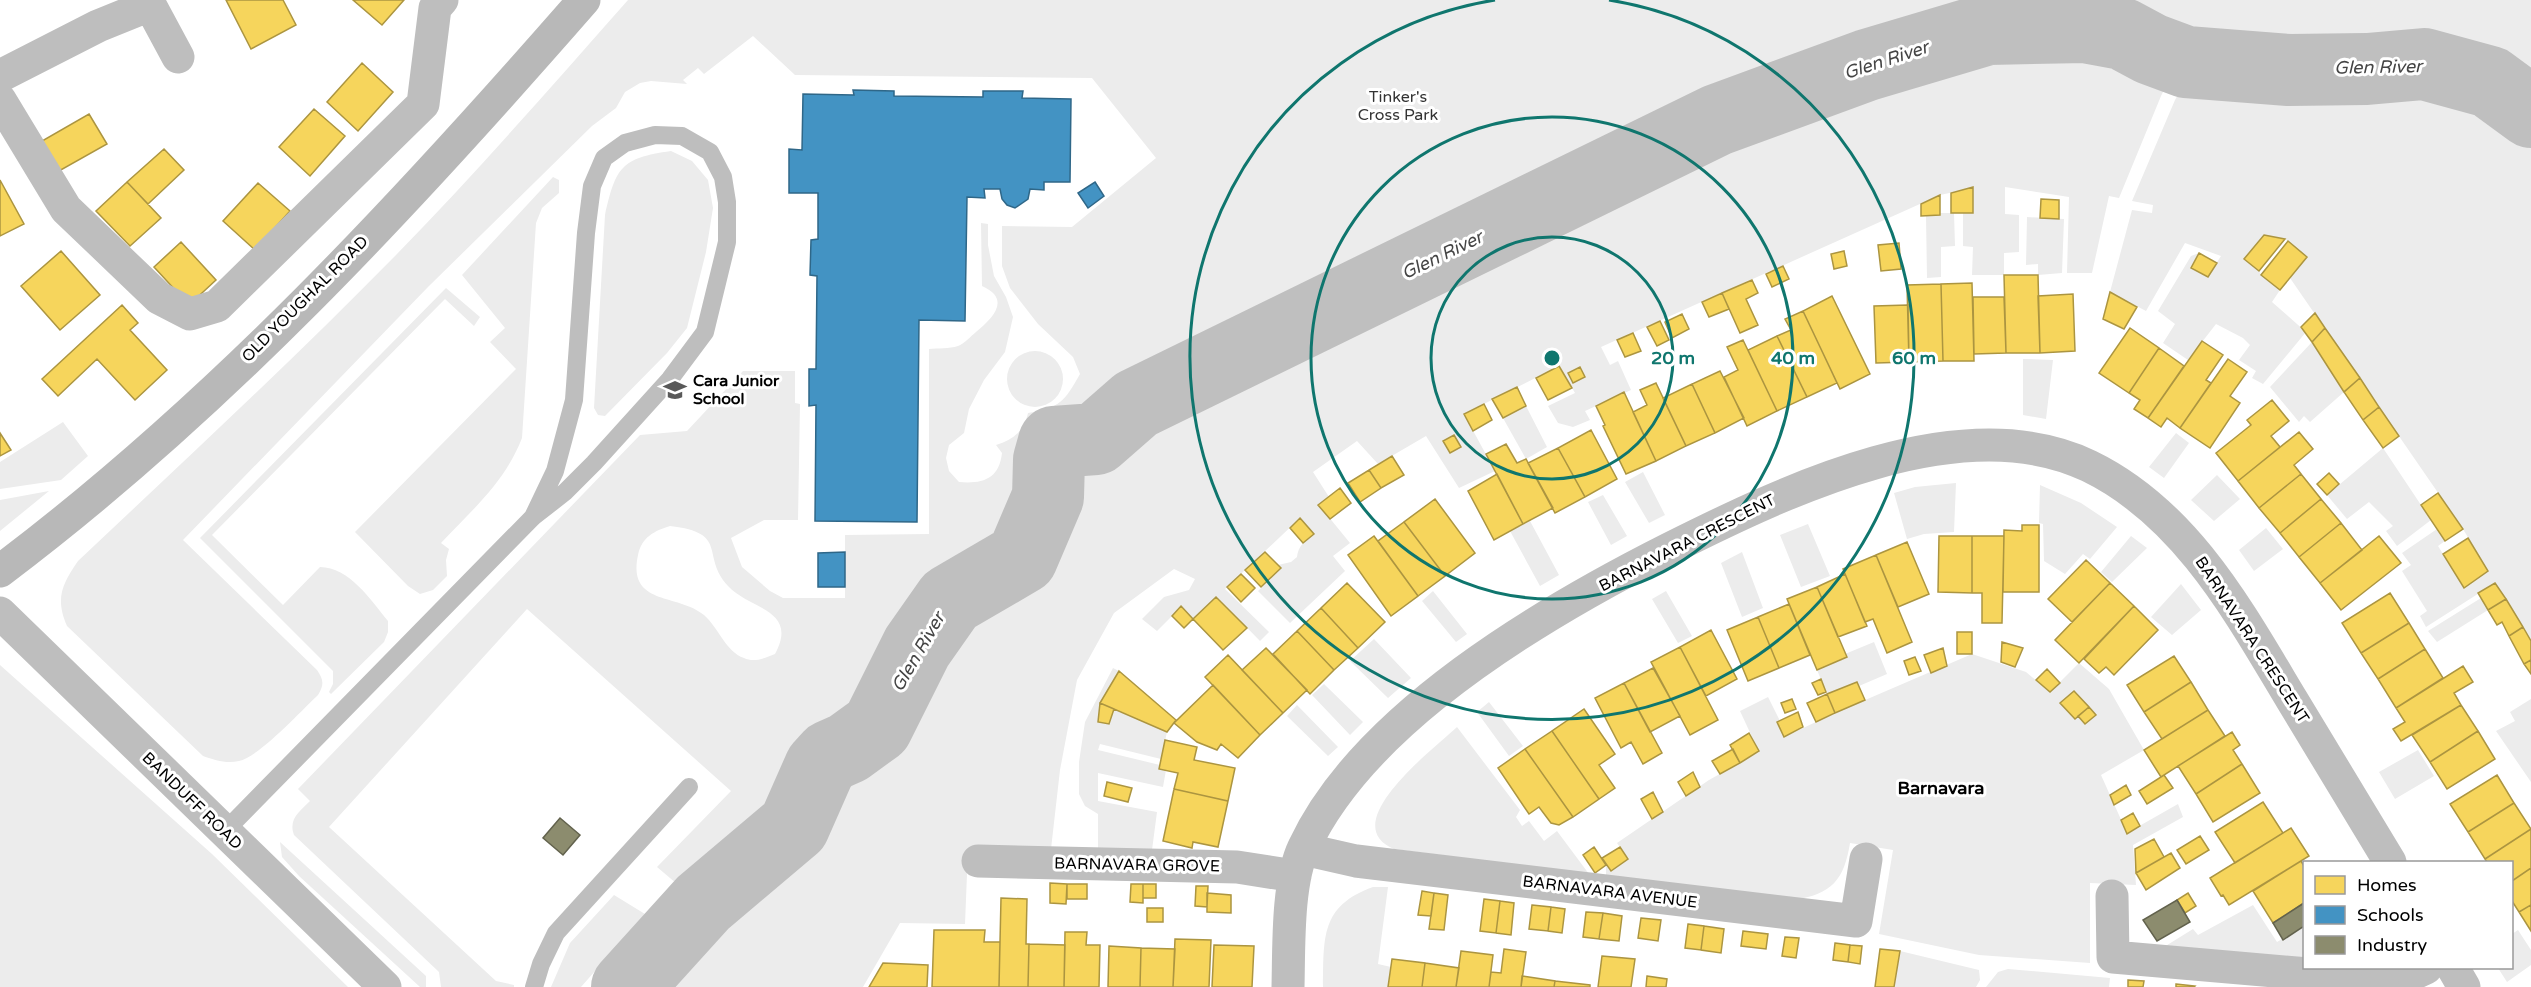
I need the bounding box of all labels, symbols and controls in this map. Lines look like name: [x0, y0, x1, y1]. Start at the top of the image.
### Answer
water label: Glen River: [1841, 35, 1933, 84]
water label: Glen River: [2334, 55, 2424, 79]
park label: Tinker's Cross Park: [1358, 87, 1438, 125]
water label: Glen River: [1398, 225, 1488, 284]
street label: OLD YOUGHAL ROAD: [238, 232, 372, 366]
text: 20 m: [1651, 347, 1695, 369]
text: 40 m: [1771, 347, 1815, 369]
text: 60 m: [1892, 347, 1936, 369]
centre of rings: [1542, 348, 1562, 368]
place label: Cara Junior School: [693, 371, 780, 409]
school or university icon: Cara Junior School: [662, 377, 688, 403]
street label: BARNAVARA CRESCENT: [1596, 490, 1779, 596]
street label: BARNAVARA CRESCENT: [2191, 553, 2314, 727]
water label: Glen River: [887, 607, 951, 695]
street label: BANDUFF ROAD: [138, 748, 246, 854]
district label: Barnavara: [1898, 777, 1984, 799]
street label: BARNAVARA GROVE: [1054, 854, 1220, 876]
legend: [2303, 861, 2513, 969]
street label: BARNAVARA AVENUE: [1521, 871, 1699, 913]
text: Homes: [2357, 874, 2417, 896]
text: Schools: [2357, 904, 2424, 926]
text: Industry: [2357, 934, 2428, 956]

